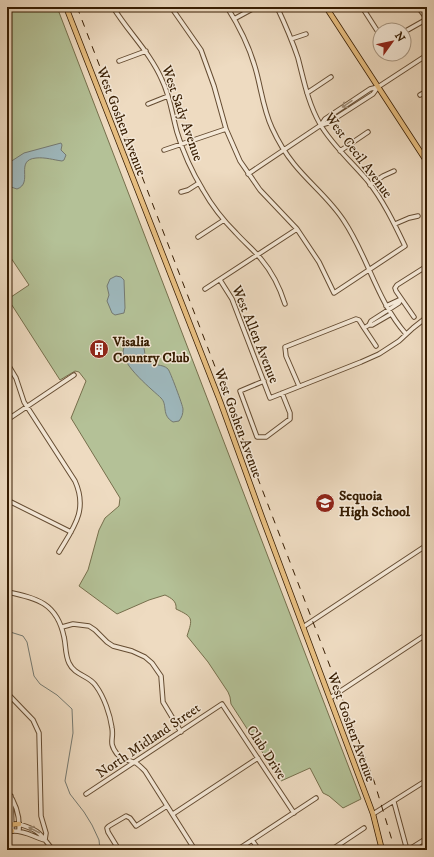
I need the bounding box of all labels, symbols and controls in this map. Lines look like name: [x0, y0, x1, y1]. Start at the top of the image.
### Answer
north arrow: [372, 22, 412, 62]
text: N: [391, 29, 408, 45]
street label: West Sady Avenue: [157, 62, 207, 164]
street label: West Goshen Avenue: [92, 63, 150, 179]
one-way arrow: [342, 99, 353, 108]
street label: West Cecil Avenue: [320, 108, 396, 202]
street label: West Allen Avenue: [227, 282, 283, 386]
place label: Visalia Country Club: [112, 333, 190, 367]
building icon: Visalia Country Club: [88, 338, 110, 360]
street label: West Goshen Avenue: [210, 365, 266, 481]
place label: Sequoia High School: [339, 487, 411, 521]
school or university icon: Sequoia High School: [314, 492, 336, 514]
street label: West Goshen Avenue: [323, 669, 379, 785]
street label: North Midland Street: [93, 699, 205, 782]
street label: Club Drive: [242, 722, 290, 783]
one-way arrow: [28, 826, 40, 833]

